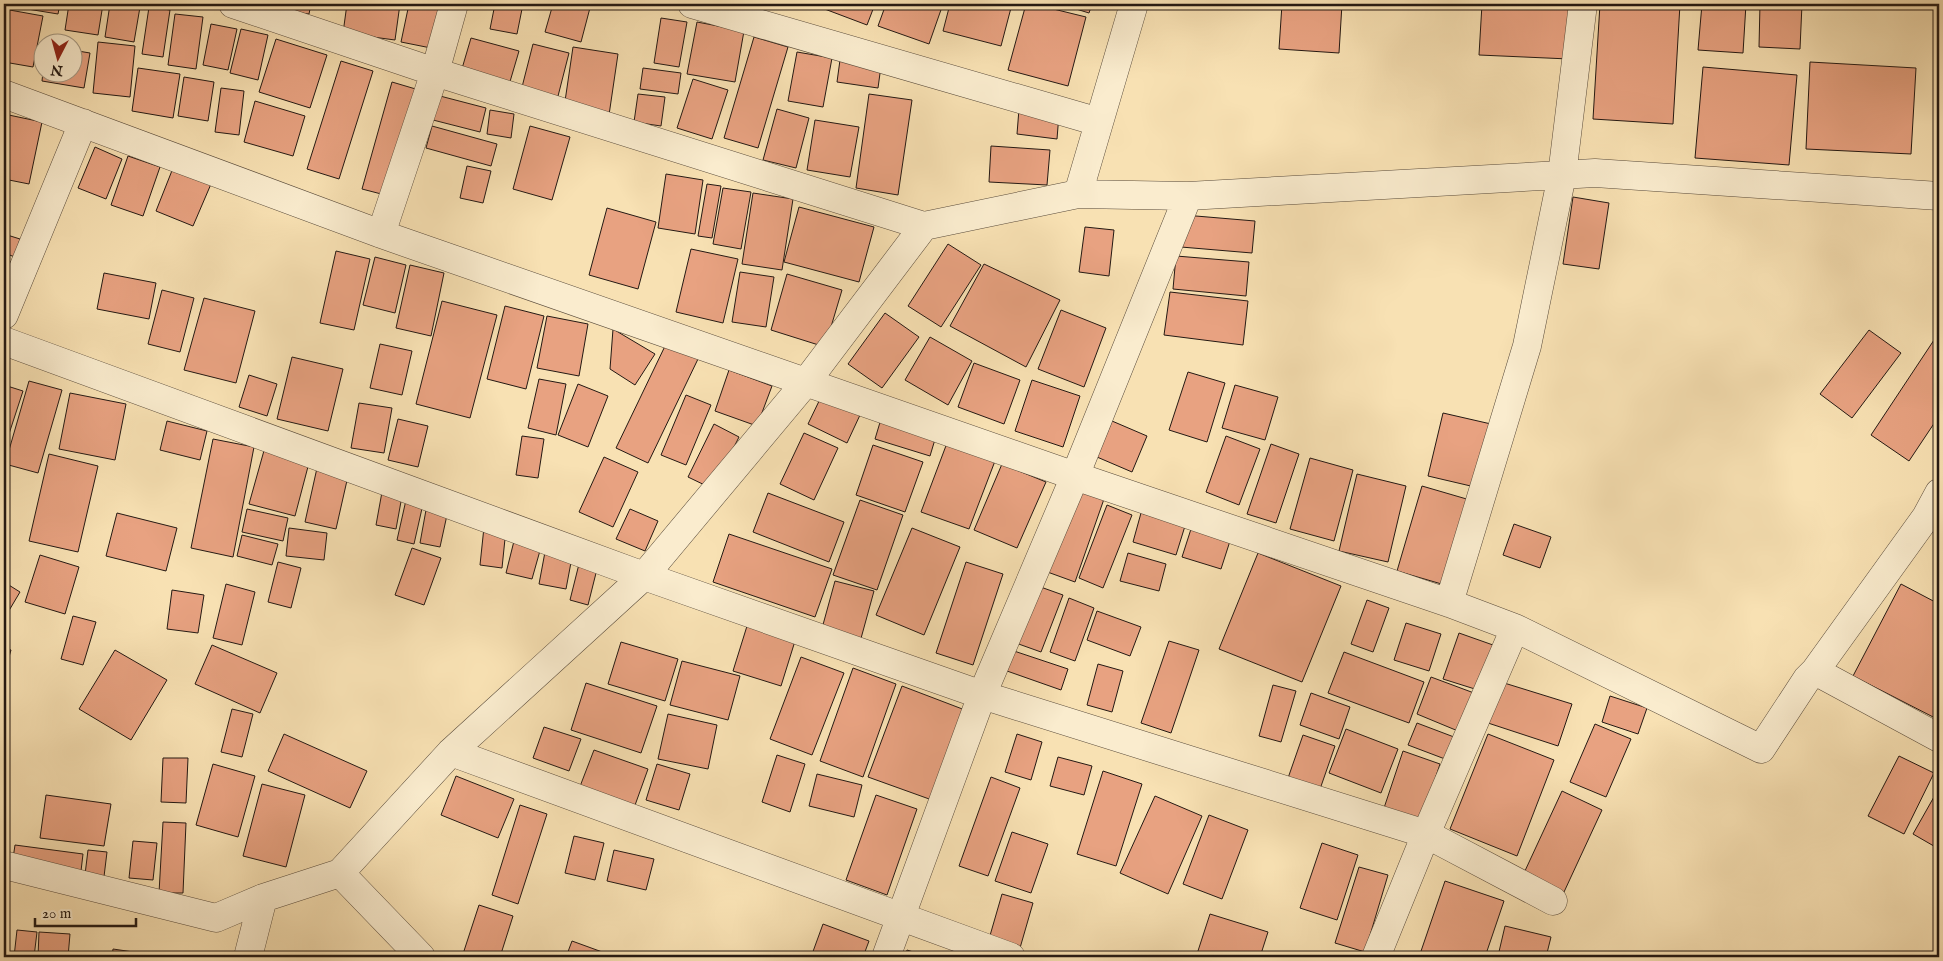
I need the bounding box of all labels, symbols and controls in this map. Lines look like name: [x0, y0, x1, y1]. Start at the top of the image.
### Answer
north arrow: [32, 32, 82, 82]
text: N: [50, 60, 65, 80]
scale bar: [35, 896, 136, 928]
text: 20 m: [42, 904, 72, 923]

